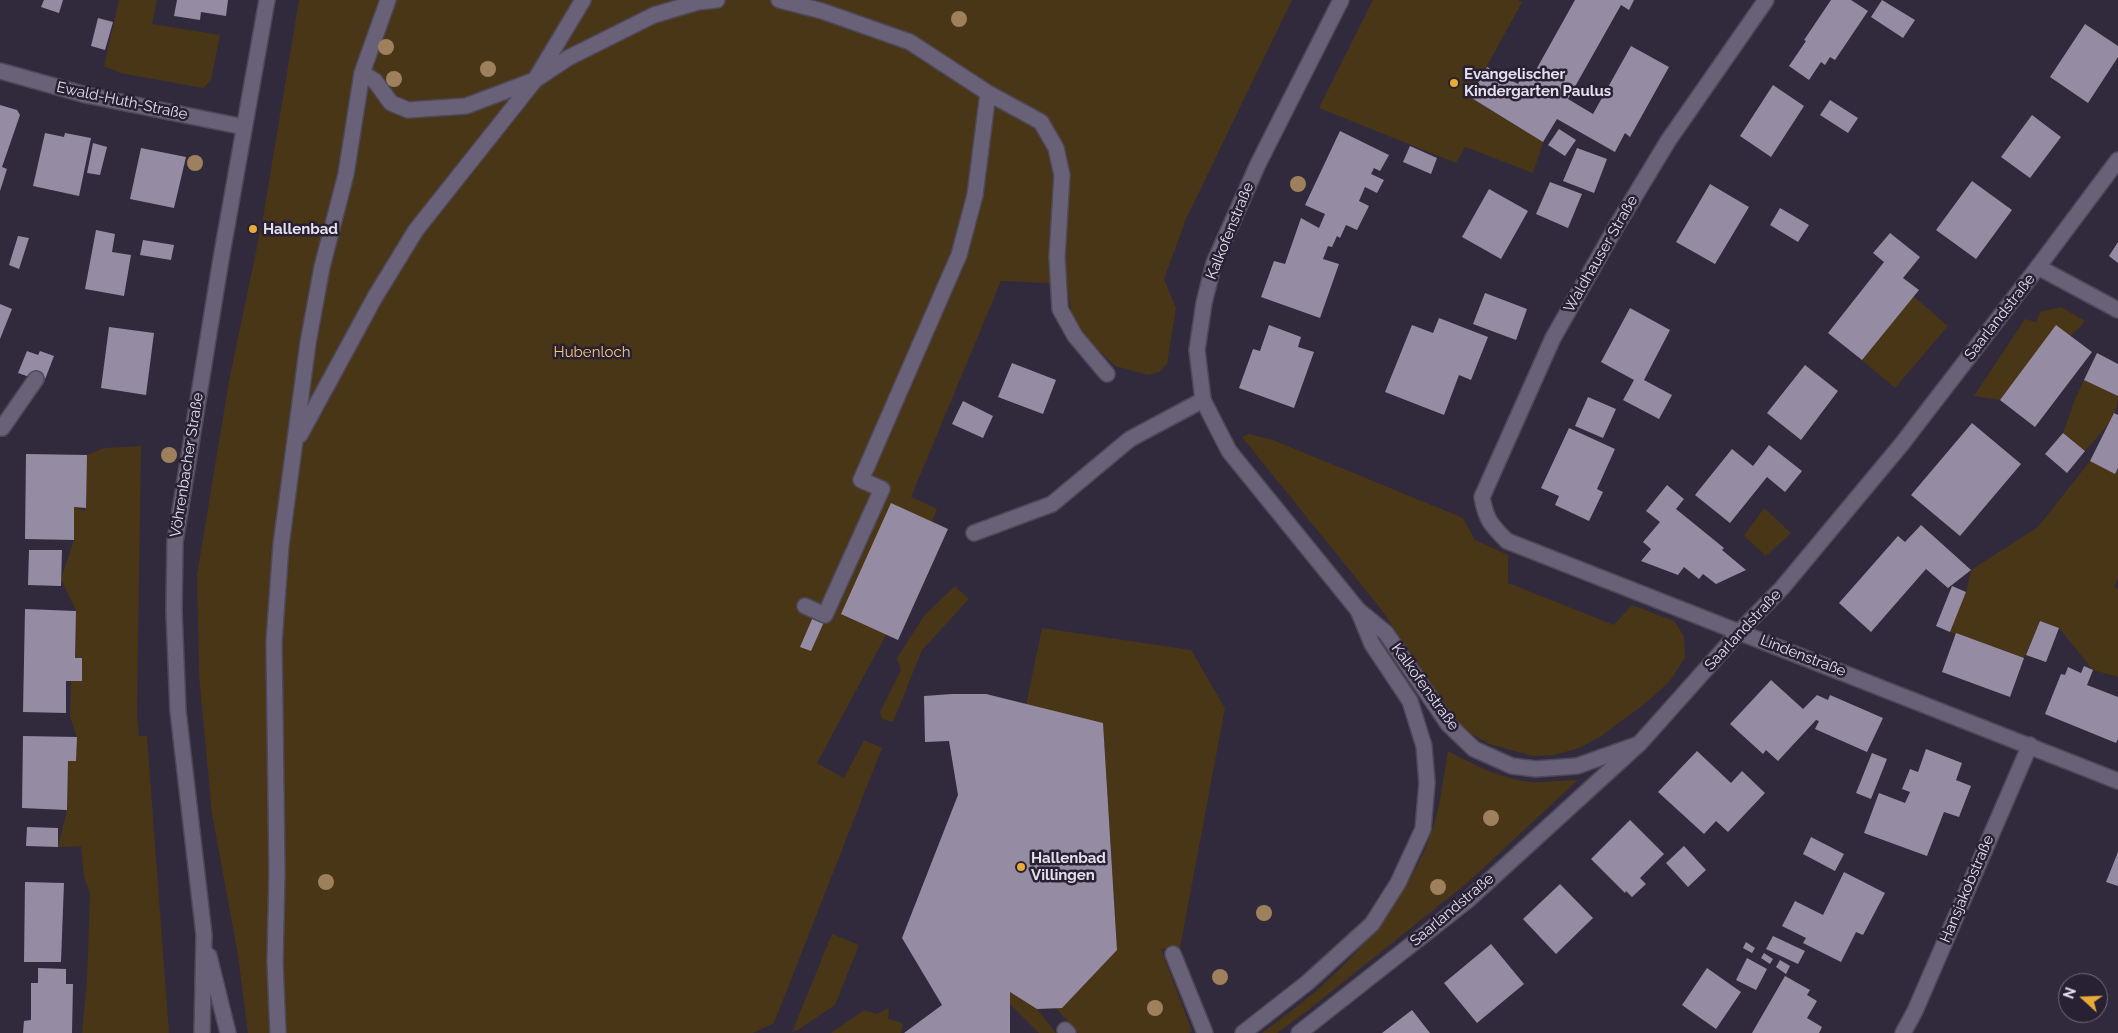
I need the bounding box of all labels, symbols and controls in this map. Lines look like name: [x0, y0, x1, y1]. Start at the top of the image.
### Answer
place label: Evangelischer Kindergarten Paulus: [1464, 65, 1611, 100]
marker: Evangelischer Kindergarten Paulus: [1448, 77, 1460, 89]
street label: Ewald-Huth-Straße: [55, 78, 189, 124]
street label: Kalkofenstraße: [1202, 180, 1258, 282]
street label: Waldhauser Straße: [1560, 192, 1642, 316]
place label: Hallenbad: [263, 220, 338, 238]
marker: Hallenbad: [247, 223, 259, 235]
street label: Saarlandstraße: [1961, 271, 2039, 363]
park label: Hubenloch: [554, 343, 630, 361]
street label: Vöhrenbacher Straße: [167, 391, 207, 539]
street label: Saarlandstraße: [1701, 586, 1785, 674]
street label: Lindenstraße: [1758, 631, 1848, 681]
street label: Kalkofenstraße: [1387, 640, 1463, 734]
street label: Hansjakobstraße: [1936, 832, 1998, 946]
place label: Hallenbad Villingen: [1031, 849, 1106, 884]
marker: Hallenbad Villingen: [1015, 861, 1027, 873]
street label: Saarlandstraße: [1406, 870, 1498, 950]
north arrow: [2058, 973, 2108, 1023]
text: N: [2060, 985, 2079, 1001]

